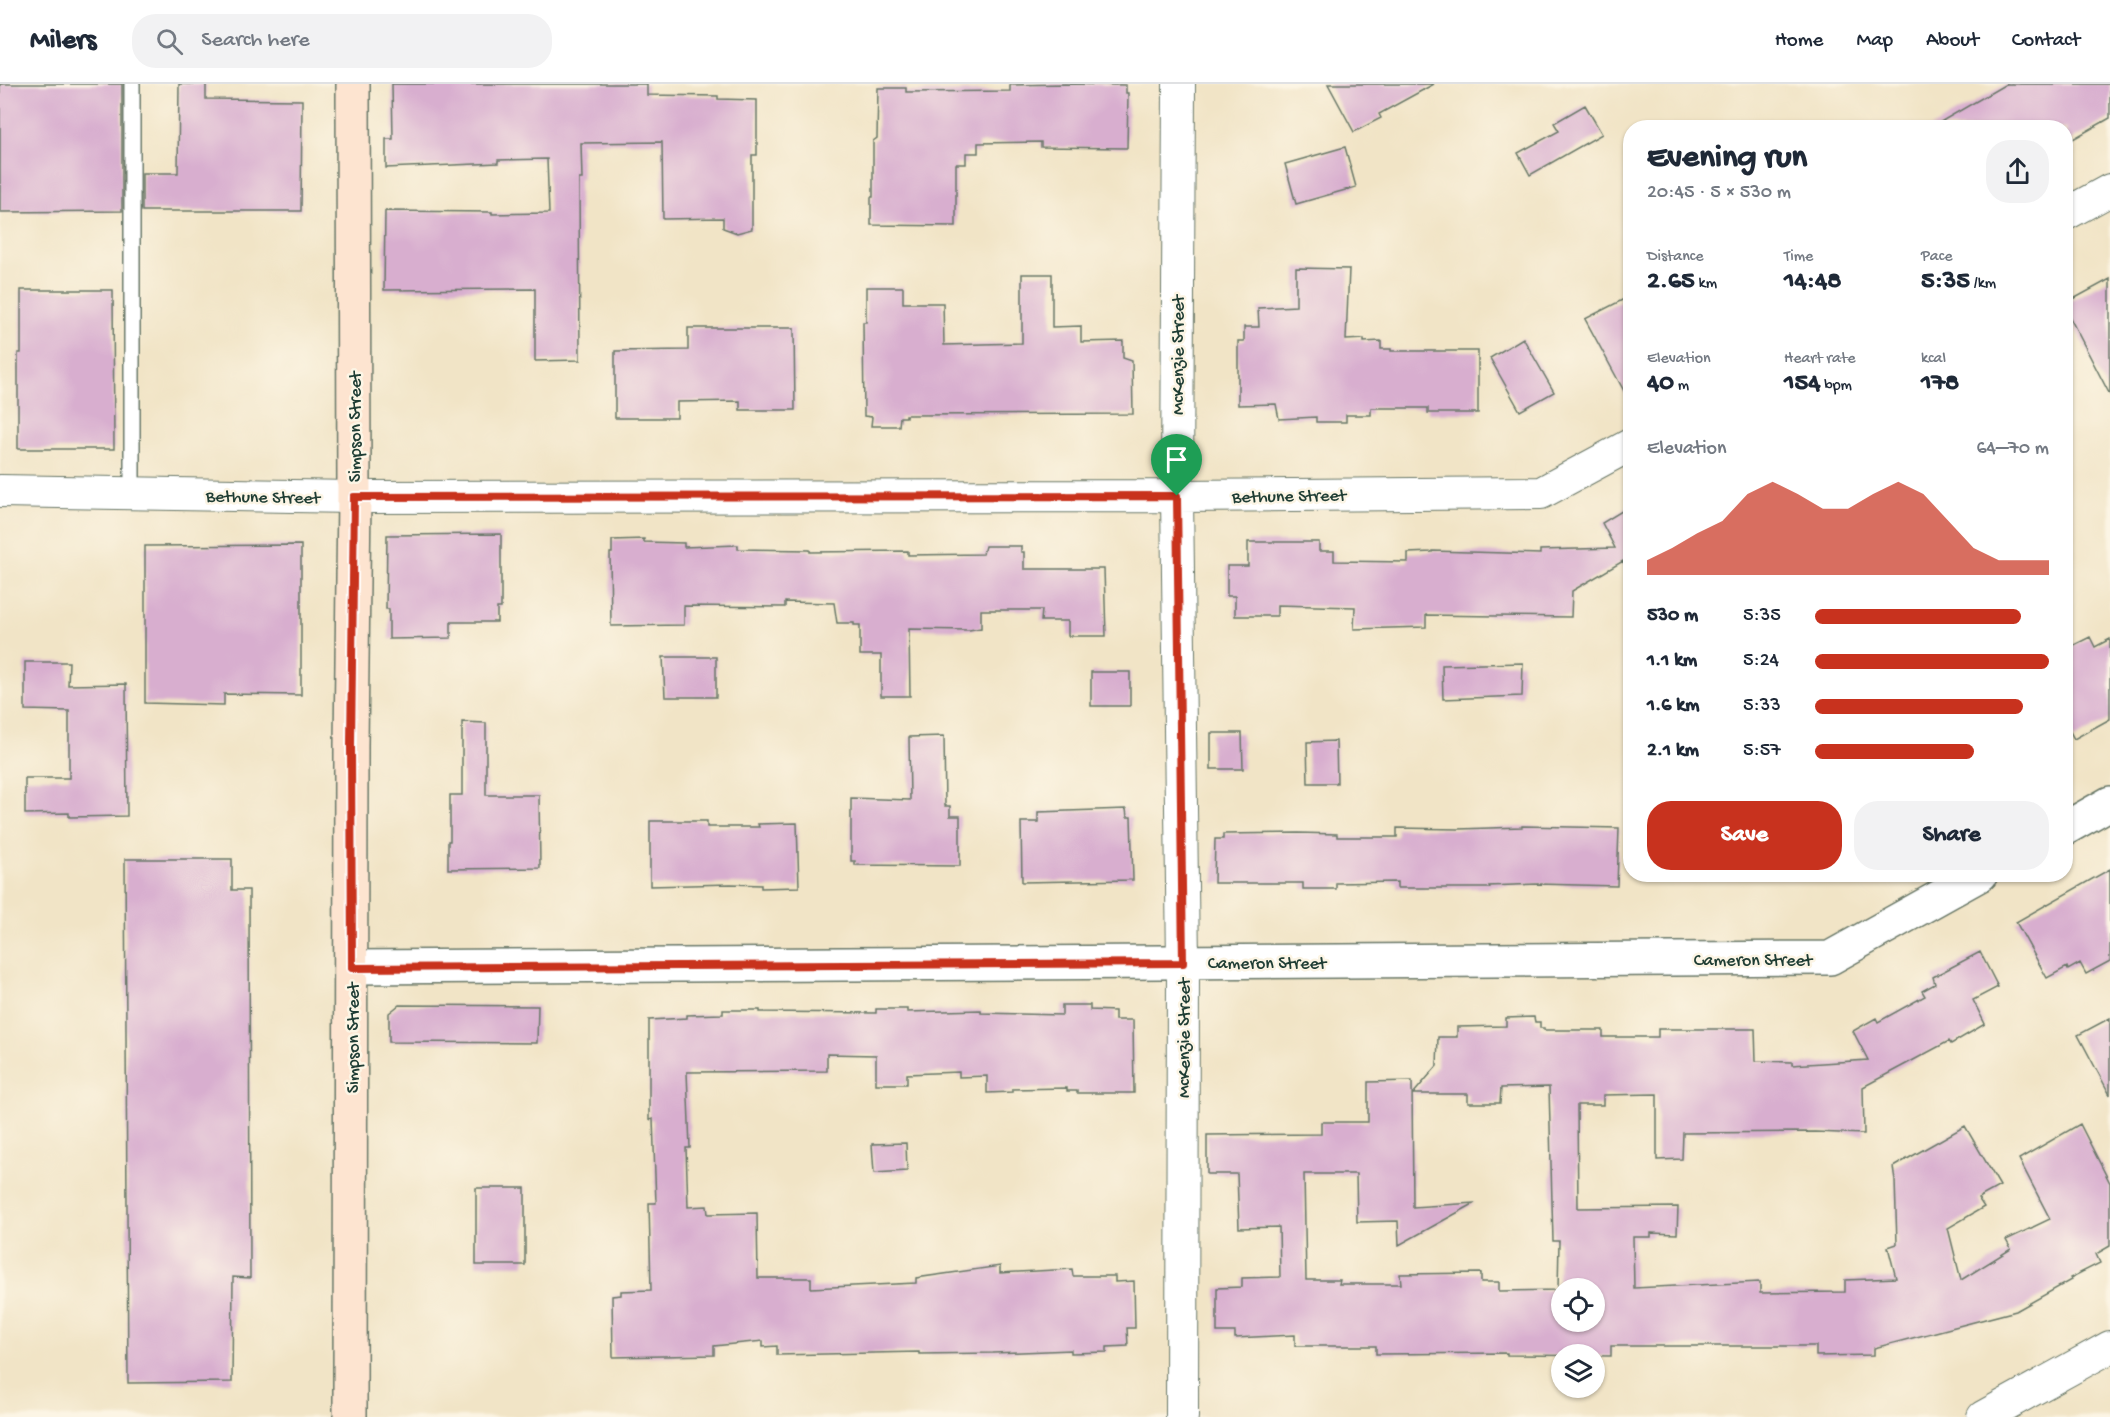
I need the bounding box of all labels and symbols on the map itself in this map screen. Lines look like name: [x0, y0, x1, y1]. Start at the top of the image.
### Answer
street label: McKenzie Street: [1169, 293, 1190, 415]
street label: Simpson Street: [346, 370, 367, 482]
pin: [1151, 434, 1202, 496]
street label: Bethune Street: [1231, 486, 1348, 509]
street label: Bethune Street: [205, 487, 322, 510]
street label: Cameron Street: [1694, 951, 1814, 972]
street label: Cameron Street: [1208, 954, 1328, 975]
street label: McKenzie Street: [1175, 976, 1196, 1098]
street label: Simpson Street: [344, 981, 365, 1093]

